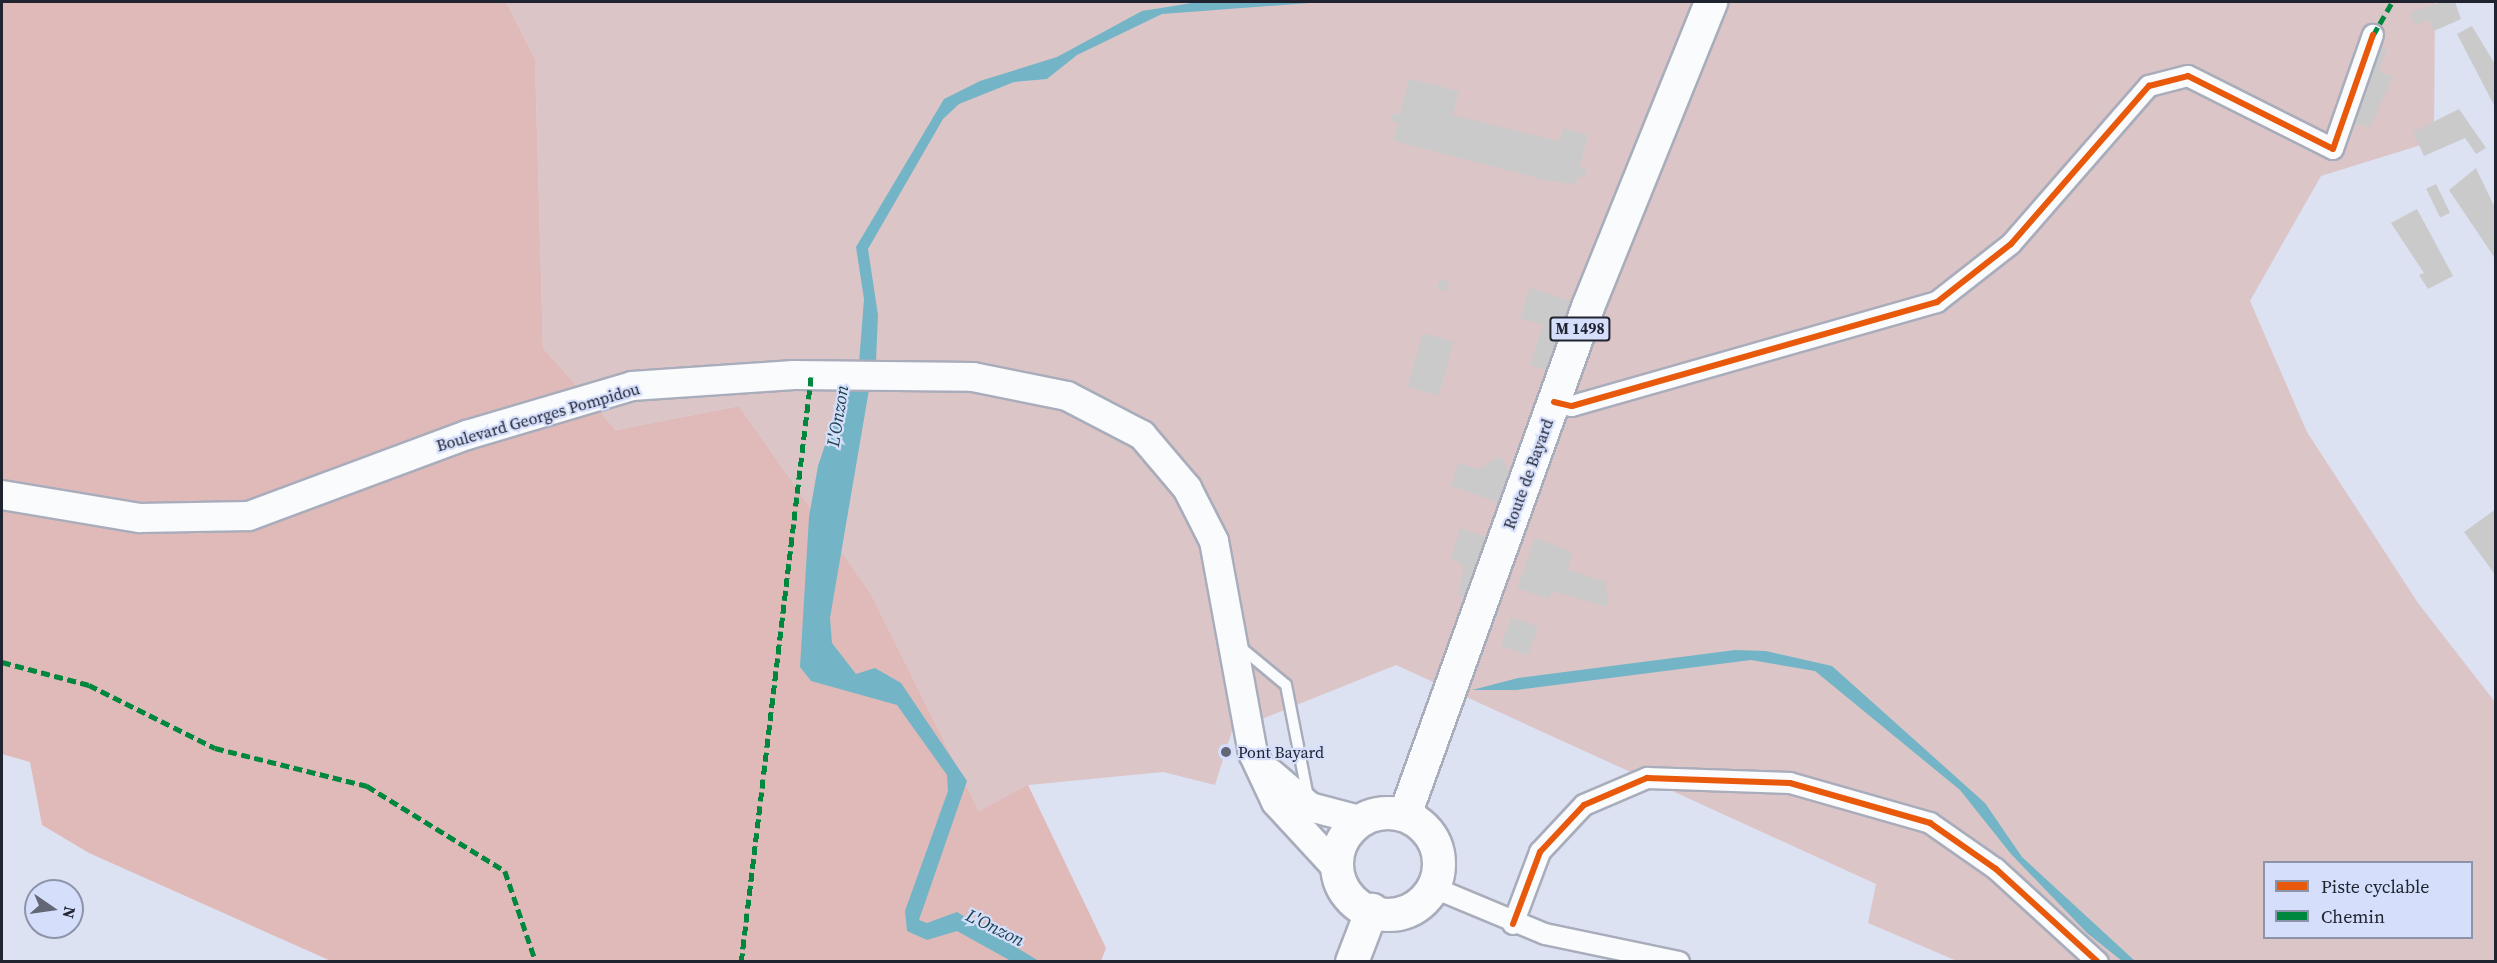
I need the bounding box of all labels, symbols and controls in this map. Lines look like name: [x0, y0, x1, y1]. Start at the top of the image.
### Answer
road number: M 1498: [1548, 317, 1612, 341]
street label: Boulevard Georges Pompidou: [434, 379, 642, 455]
water label: L'Onzon: [822, 384, 854, 448]
street label: Route de Bayard: [1499, 416, 1557, 532]
place label: Pont Bayard: [1238, 742, 1324, 762]
marker: Pont Bayard: [1219, 745, 1233, 759]
legend: [2263, 861, 2473, 939]
text: Piste cyclable: [2321, 874, 2430, 899]
north arrow: [24, 879, 84, 939]
text: N: [58, 904, 82, 921]
text: Chemin: [2321, 904, 2385, 929]
water label: L'Onzon: [962, 905, 1028, 951]

